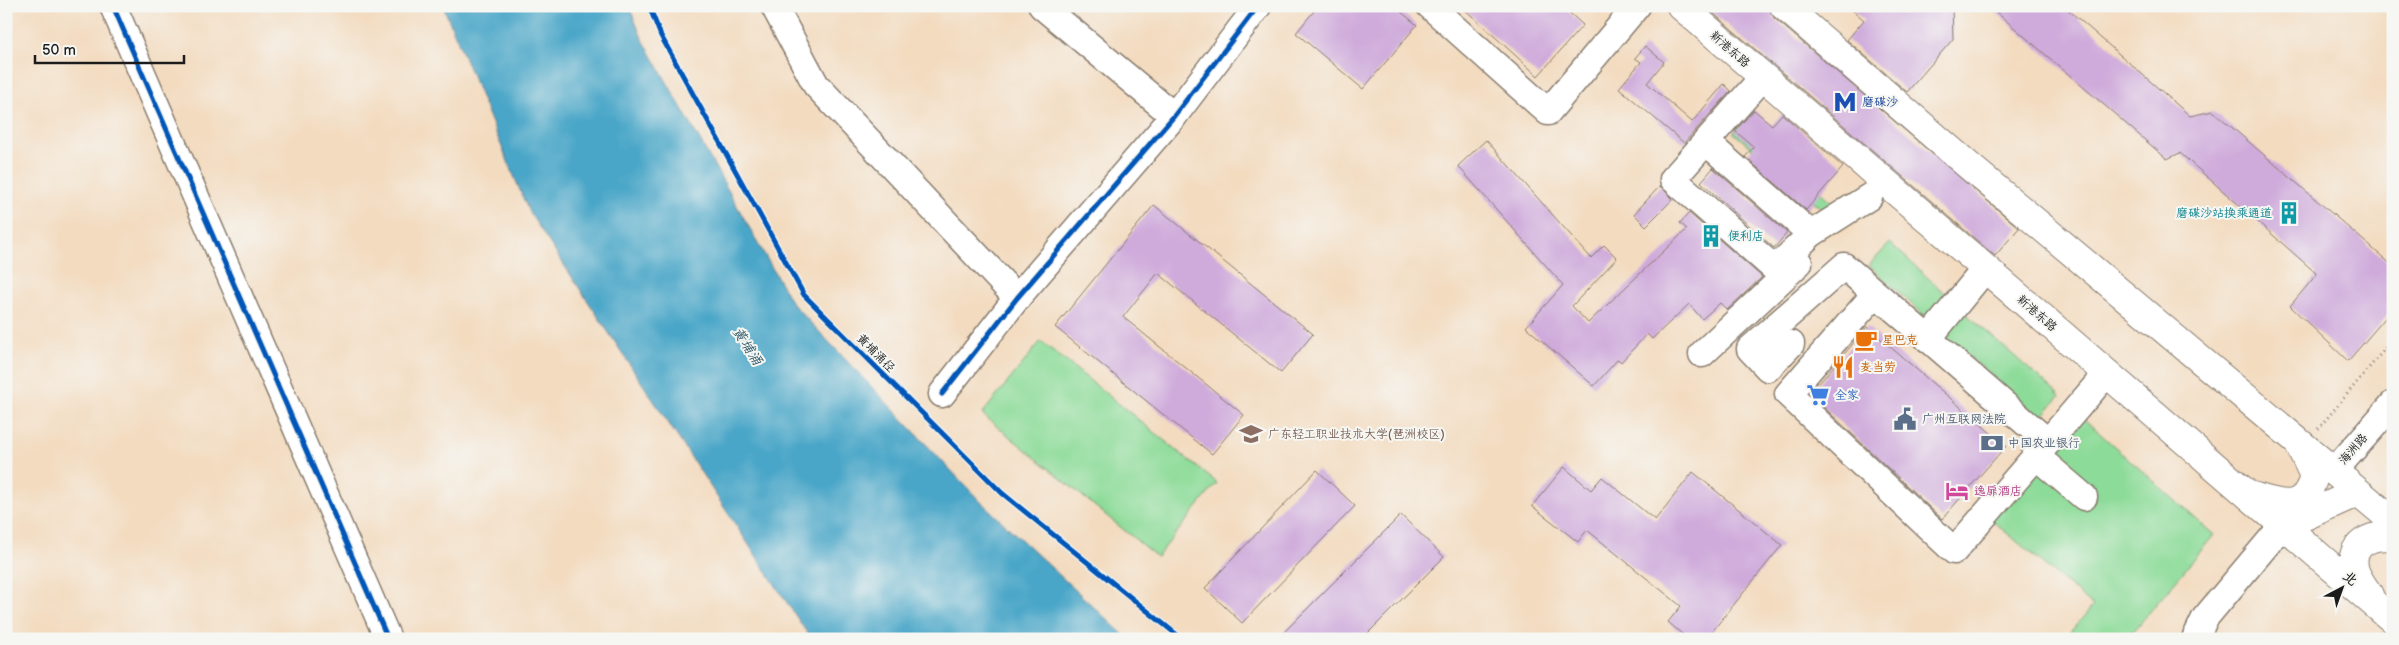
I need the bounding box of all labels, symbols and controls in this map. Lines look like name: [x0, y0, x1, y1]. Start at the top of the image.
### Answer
street label: 新港东路: [1707, 28, 1753, 71]
scale bar: [35, 32, 184, 64]
text: 50 m: [42, 41, 76, 60]
metro station icon: 磨碟沙: [1832, 89, 1858, 115]
place label: 磨碟沙: [1862, 95, 1898, 110]
building icon: 磨碟沙站换乘通道: [2276, 200, 2302, 226]
place label: 磨碟沙站换乘通道: [2176, 206, 2272, 221]
building icon: 便利店: [1698, 223, 1724, 249]
place label: 便利店: [1728, 229, 1764, 244]
street label: 新港东路: [2014, 292, 2060, 335]
water label: 黄埔涌: [729, 324, 767, 369]
cafe icon: 星巴克: [1853, 327, 1879, 353]
street label: 黄埔涌径: [853, 331, 898, 376]
place label: 星巴克: [1882, 333, 1918, 348]
restaurant icon: 麦当劳: [1830, 354, 1856, 380]
place label: 麦当劳: [1860, 360, 1896, 375]
supermarket icon: 全家: [1805, 382, 1831, 408]
place label: 全家: [1835, 388, 1859, 403]
public building icon: 广州互联网法院: [1892, 406, 1918, 432]
place label: 广州互联网法院: [1922, 412, 2006, 427]
school or university icon: 广东轻工职业技术大学(琶洲校区): [1238, 421, 1264, 447]
place label: 广东轻工职业技术大学(琶洲校区): [1268, 427, 1445, 442]
bank icon: 中国农业银行: [1979, 430, 2005, 456]
street label: 海洲路: [2336, 431, 2371, 468]
place label: 中国农业银行: [2008, 436, 2080, 451]
hotel icon: 逸扉酒店: [1944, 478, 1970, 504]
place label: 逸扉酒店: [1974, 484, 2022, 499]
north arrow: [2316, 562, 2366, 612]
text: 北: [2339, 568, 2361, 590]

